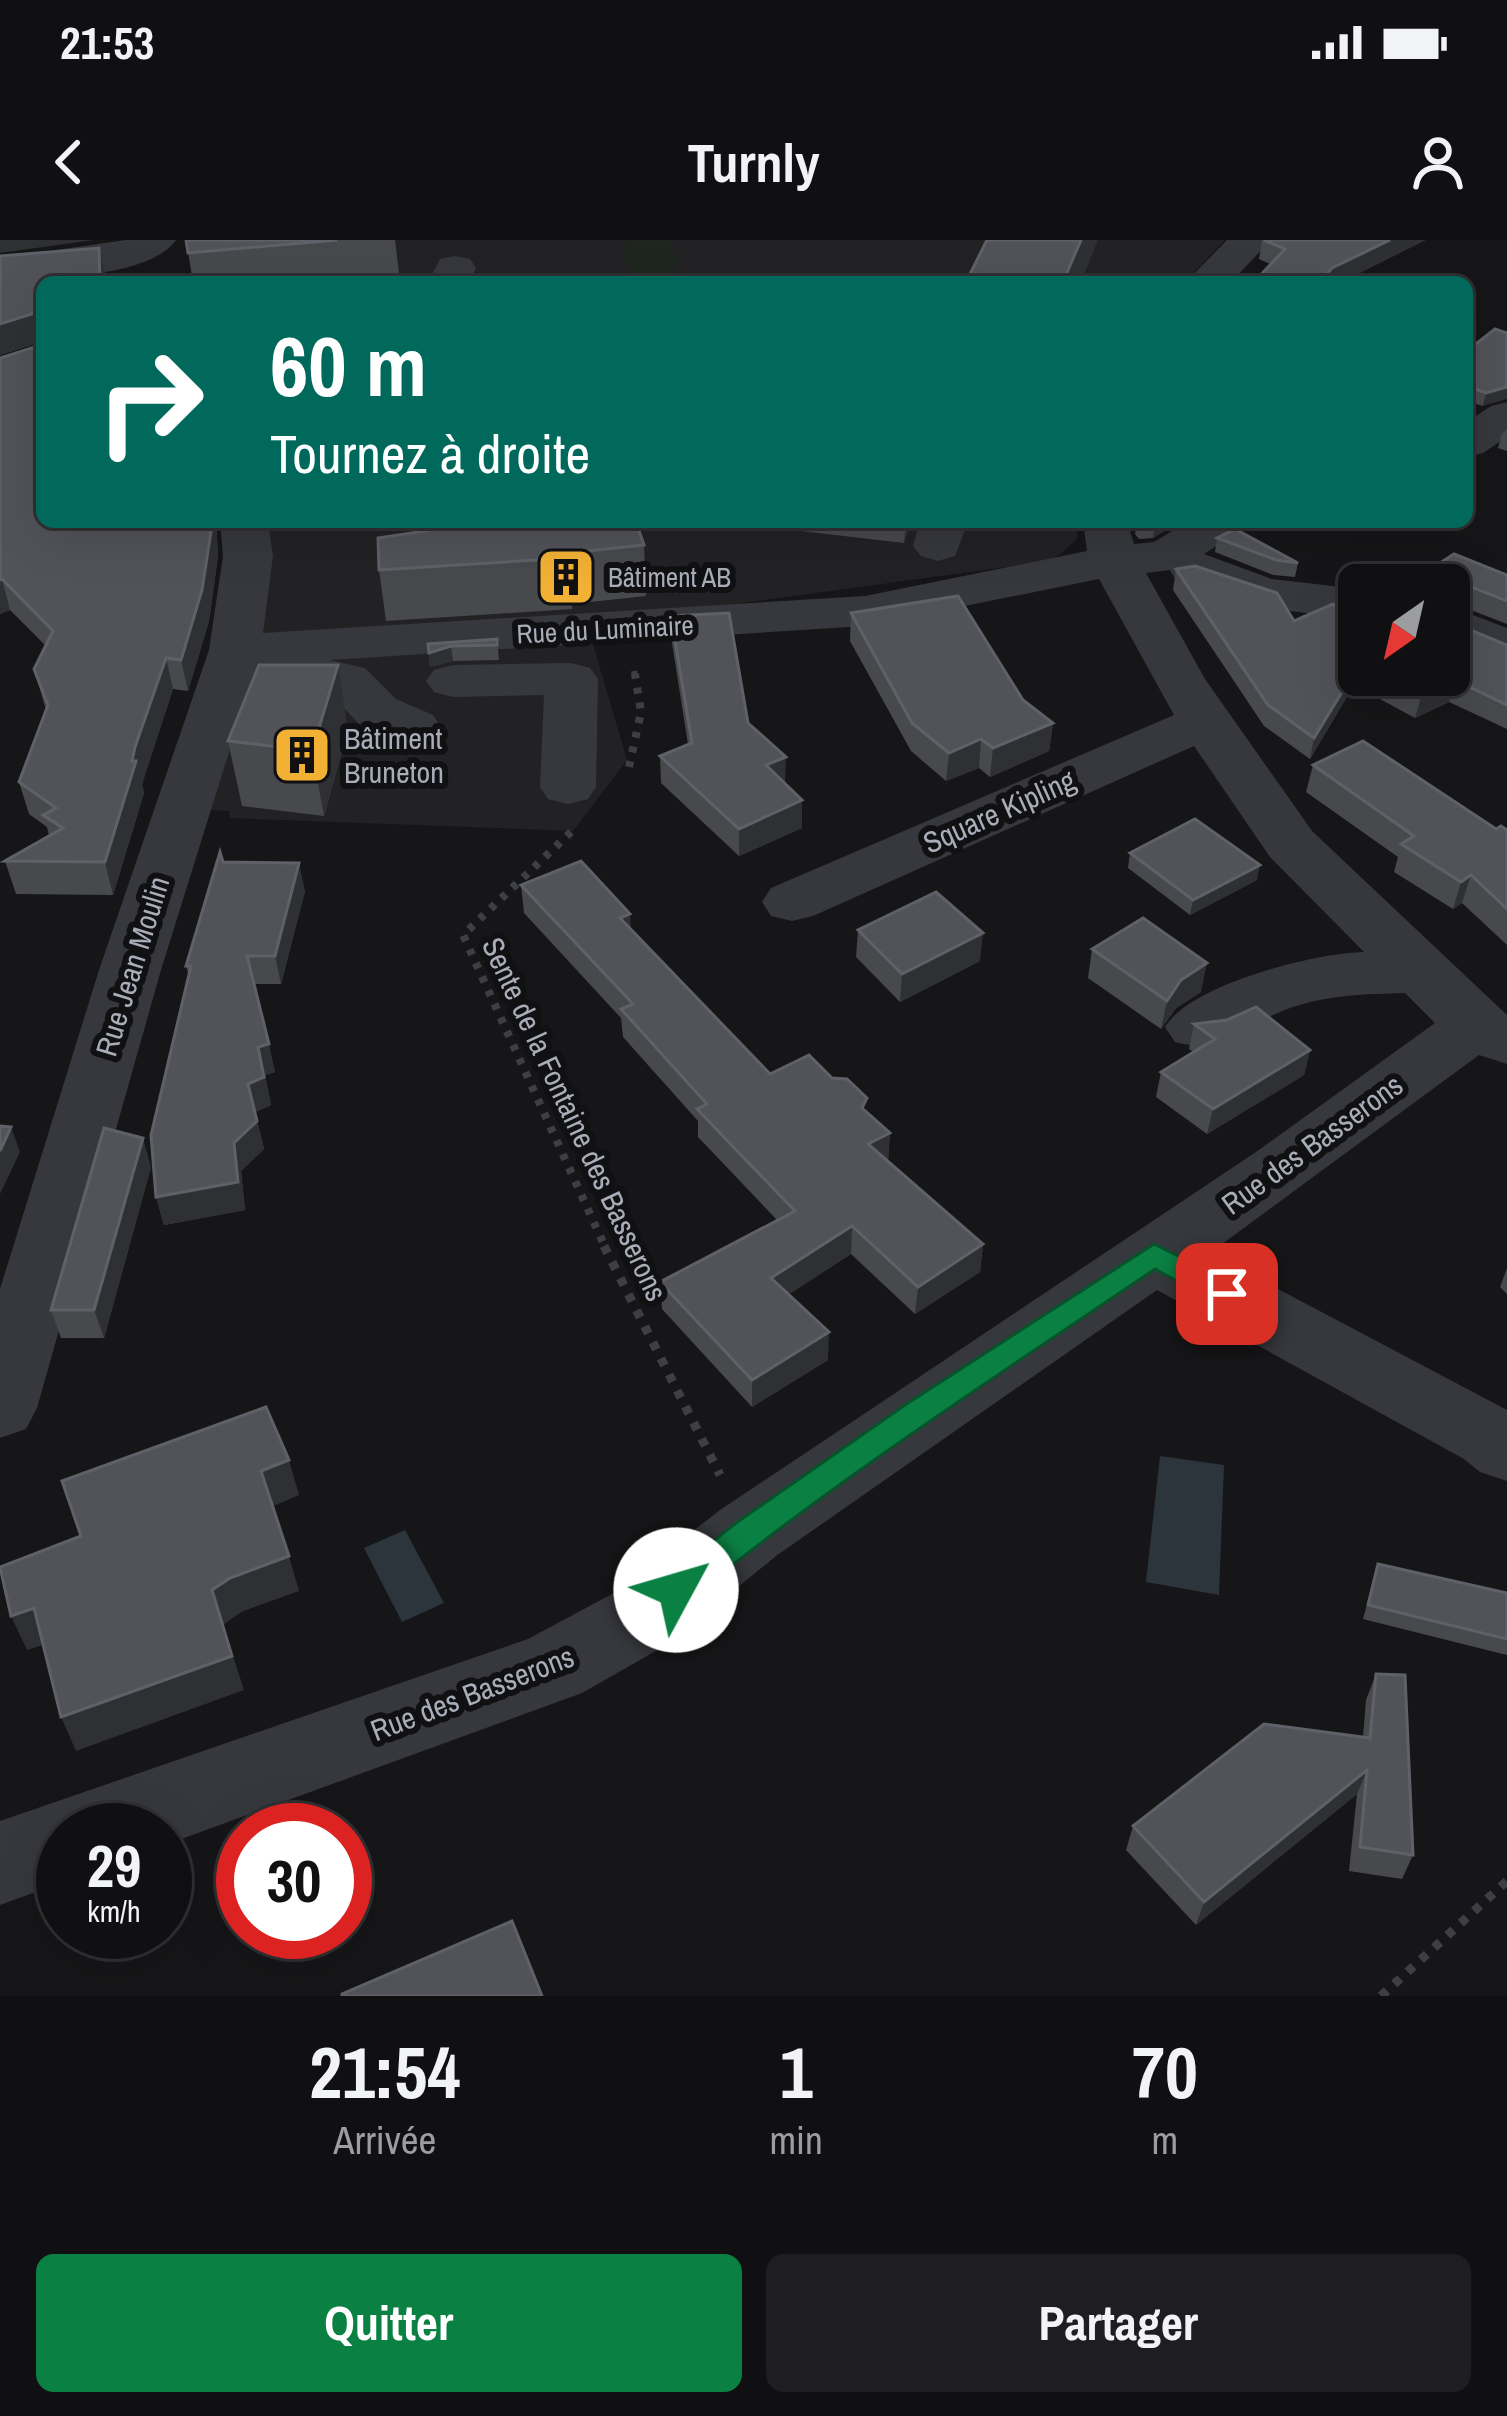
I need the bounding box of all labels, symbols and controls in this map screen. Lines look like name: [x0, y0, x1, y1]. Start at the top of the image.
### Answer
text: 21:53: [60, 12, 154, 73]
text: Turnly: [687, 126, 820, 199]
icon: back: [36, 129, 102, 195]
icon: person: [1405, 129, 1471, 195]
text: 60 m: [270, 309, 427, 422]
icon: right: [72, 324, 228, 480]
text: Tournez à droite: [270, 417, 590, 490]
building icon: Bâtiment AB: [535, 546, 597, 608]
place label: Bâtiment AB: [608, 559, 731, 595]
north arrow: [1338, 564, 1470, 696]
map controls: [1338, 564, 1470, 696]
street label: Rue du Luminaire: [516, 606, 694, 652]
place label: Bâtiment Bruneton: [344, 718, 444, 792]
building icon: Bâtiment Bruneton: [271, 724, 333, 786]
street label: Square Kipling: [917, 760, 1082, 862]
street label: Rue Jean Moulin: [86, 871, 178, 1061]
street label: Sente de la Fontaine des Basserons: [473, 931, 677, 1307]
street label: Rue des Basserons: [1213, 1065, 1411, 1223]
pin: [1176, 1243, 1278, 1345]
icon: arrive: [1194, 1261, 1260, 1327]
position arrow: [613, 1527, 739, 1653]
street label: Rue des Basserons: [365, 1636, 579, 1750]
speed limit sign: 30: [216, 1803, 372, 1959]
text: 29: [87, 1825, 141, 1906]
text: km/h: [87, 1891, 141, 1931]
text: 21:54: [309, 2023, 460, 2120]
text: 1: [780, 2023, 813, 2120]
text: 70: [1132, 2023, 1198, 2120]
text: Arrivée: [333, 2114, 436, 2166]
text: min: [769, 2114, 823, 2166]
text: m: [1152, 2114, 1178, 2166]
button: Quitter: [36, 2254, 742, 2392]
button: Partager: [766, 2254, 1471, 2392]

